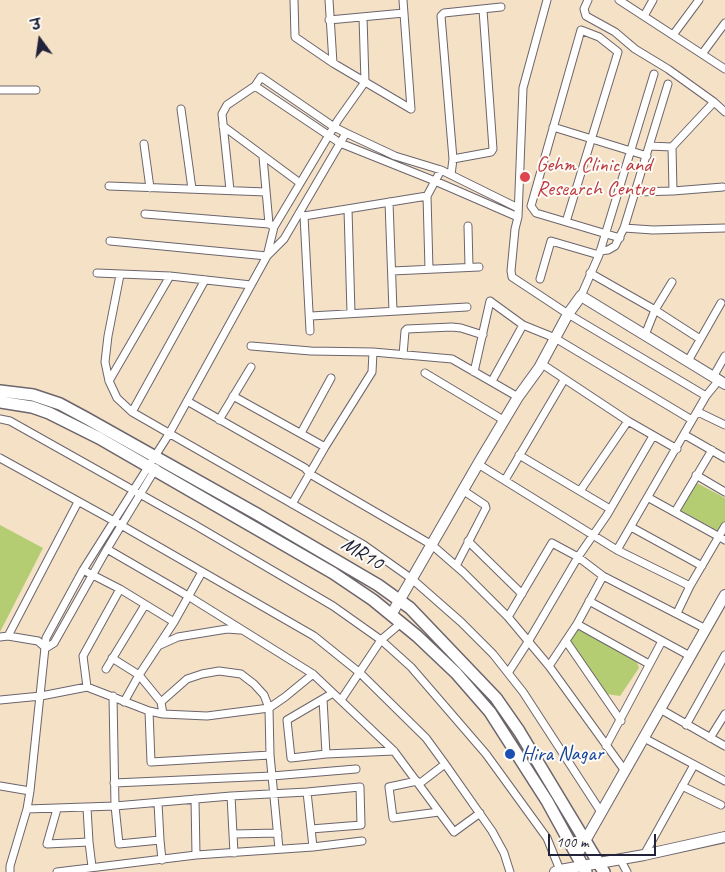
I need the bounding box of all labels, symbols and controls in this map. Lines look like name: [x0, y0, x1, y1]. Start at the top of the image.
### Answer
north arrow: [15, 15, 65, 65]
text: उ: [30, 16, 43, 34]
place label: Gehm Clinic and Research Centre: [536, 152, 654, 202]
marker: Gehm Clinic and Research Centre: [518, 170, 532, 184]
street label: MR10: [336, 532, 388, 576]
place label: Hira Nagar: [521, 741, 603, 767]
marker: Hira Nagar: [503, 747, 517, 761]
scale bar: [550, 824, 658, 856]
text: 100 m: [556, 833, 588, 852]

